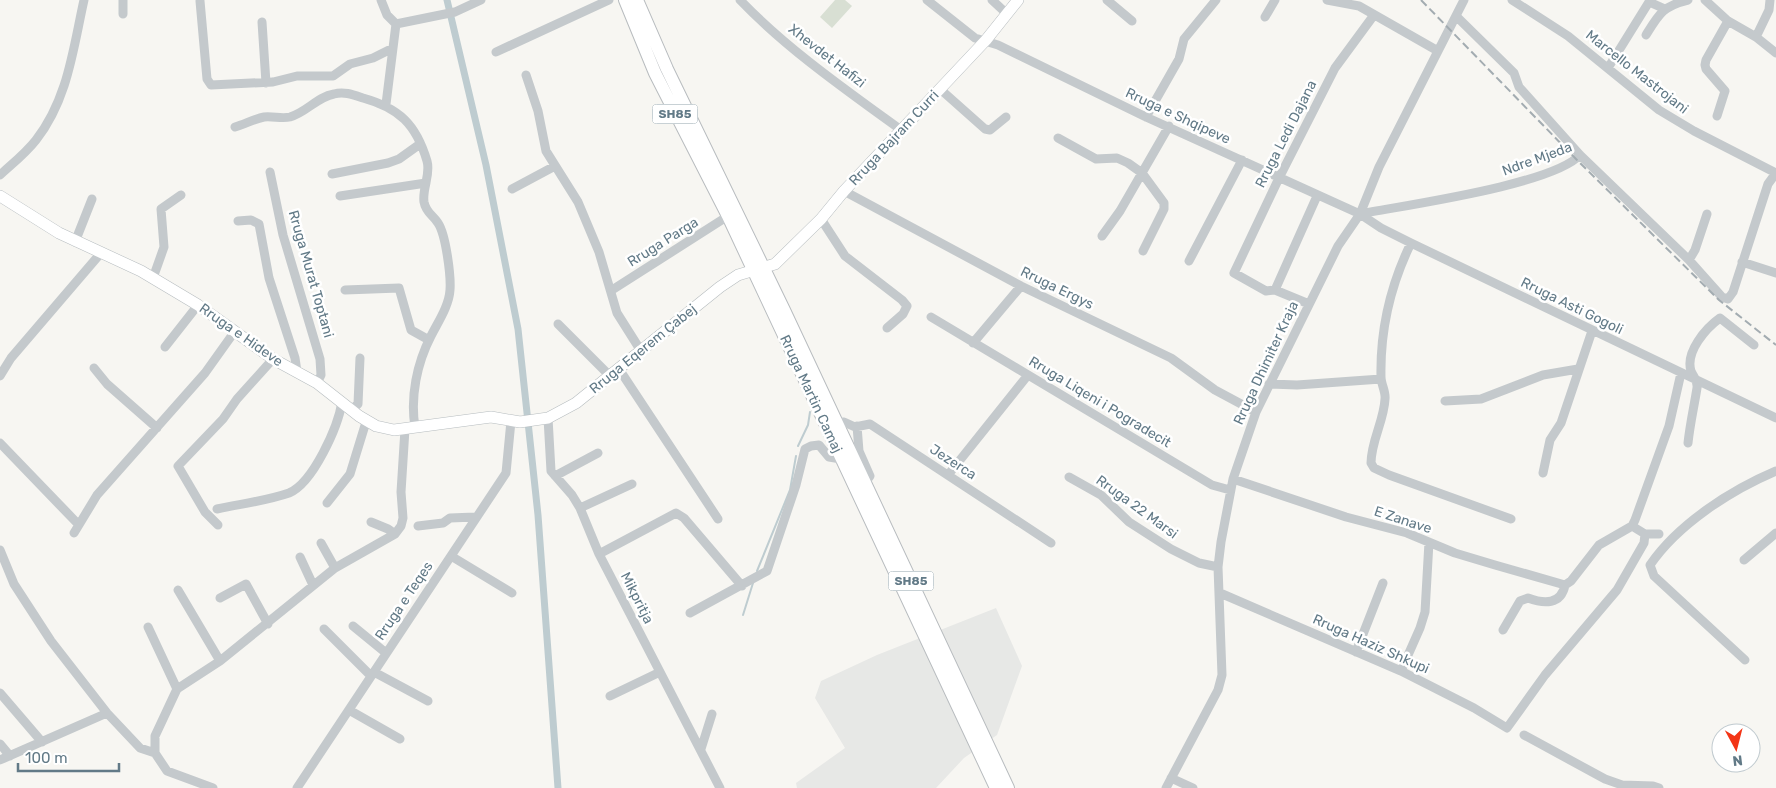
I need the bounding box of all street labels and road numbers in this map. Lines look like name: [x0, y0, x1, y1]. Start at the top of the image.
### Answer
street label: Xhevdet Hafizi: [785, 21, 869, 91]
street label: Marcello Mastrojani: [1582, 27, 1692, 117]
street label: Rruga Ledi Dajana: [1252, 77, 1320, 191]
street label: Rruga e Shqipeve: [1123, 84, 1233, 148]
street label: Rruga Bajram Curri: [846, 87, 942, 189]
road number: SH85: [652, 105, 698, 124]
street label: Ndre Mjeda: [1500, 138, 1574, 180]
street label: Rruga Murat Toptani: [285, 208, 337, 340]
street label: Rruga Parga: [624, 214, 702, 270]
street label: Rruga Ergys: [1018, 263, 1096, 313]
street label: Rruga Asti Gogoli: [1518, 274, 1626, 338]
street label: Rruga Dhimiter Kraja: [1230, 299, 1302, 427]
street label: Rruga e Hideve: [196, 300, 286, 370]
street label: Rruga Eqerem Çabej: [586, 301, 700, 397]
street label: Rruga Martin Camaj: [776, 332, 846, 456]
street label: Rruga Liqeni i Pogradecit: [1026, 353, 1175, 452]
street label: Jezerca: [926, 441, 980, 483]
street label: Rruga 22 Marsi: [1093, 472, 1181, 542]
street label: E Zanave: [1372, 503, 1434, 537]
street label: Rruga e Teqes: [371, 558, 437, 644]
street label: Mikpritja: [617, 569, 657, 627]
road number: SH85: [888, 572, 934, 590]
street label: Rruga Haziz Shkupi: [1310, 611, 1432, 677]

